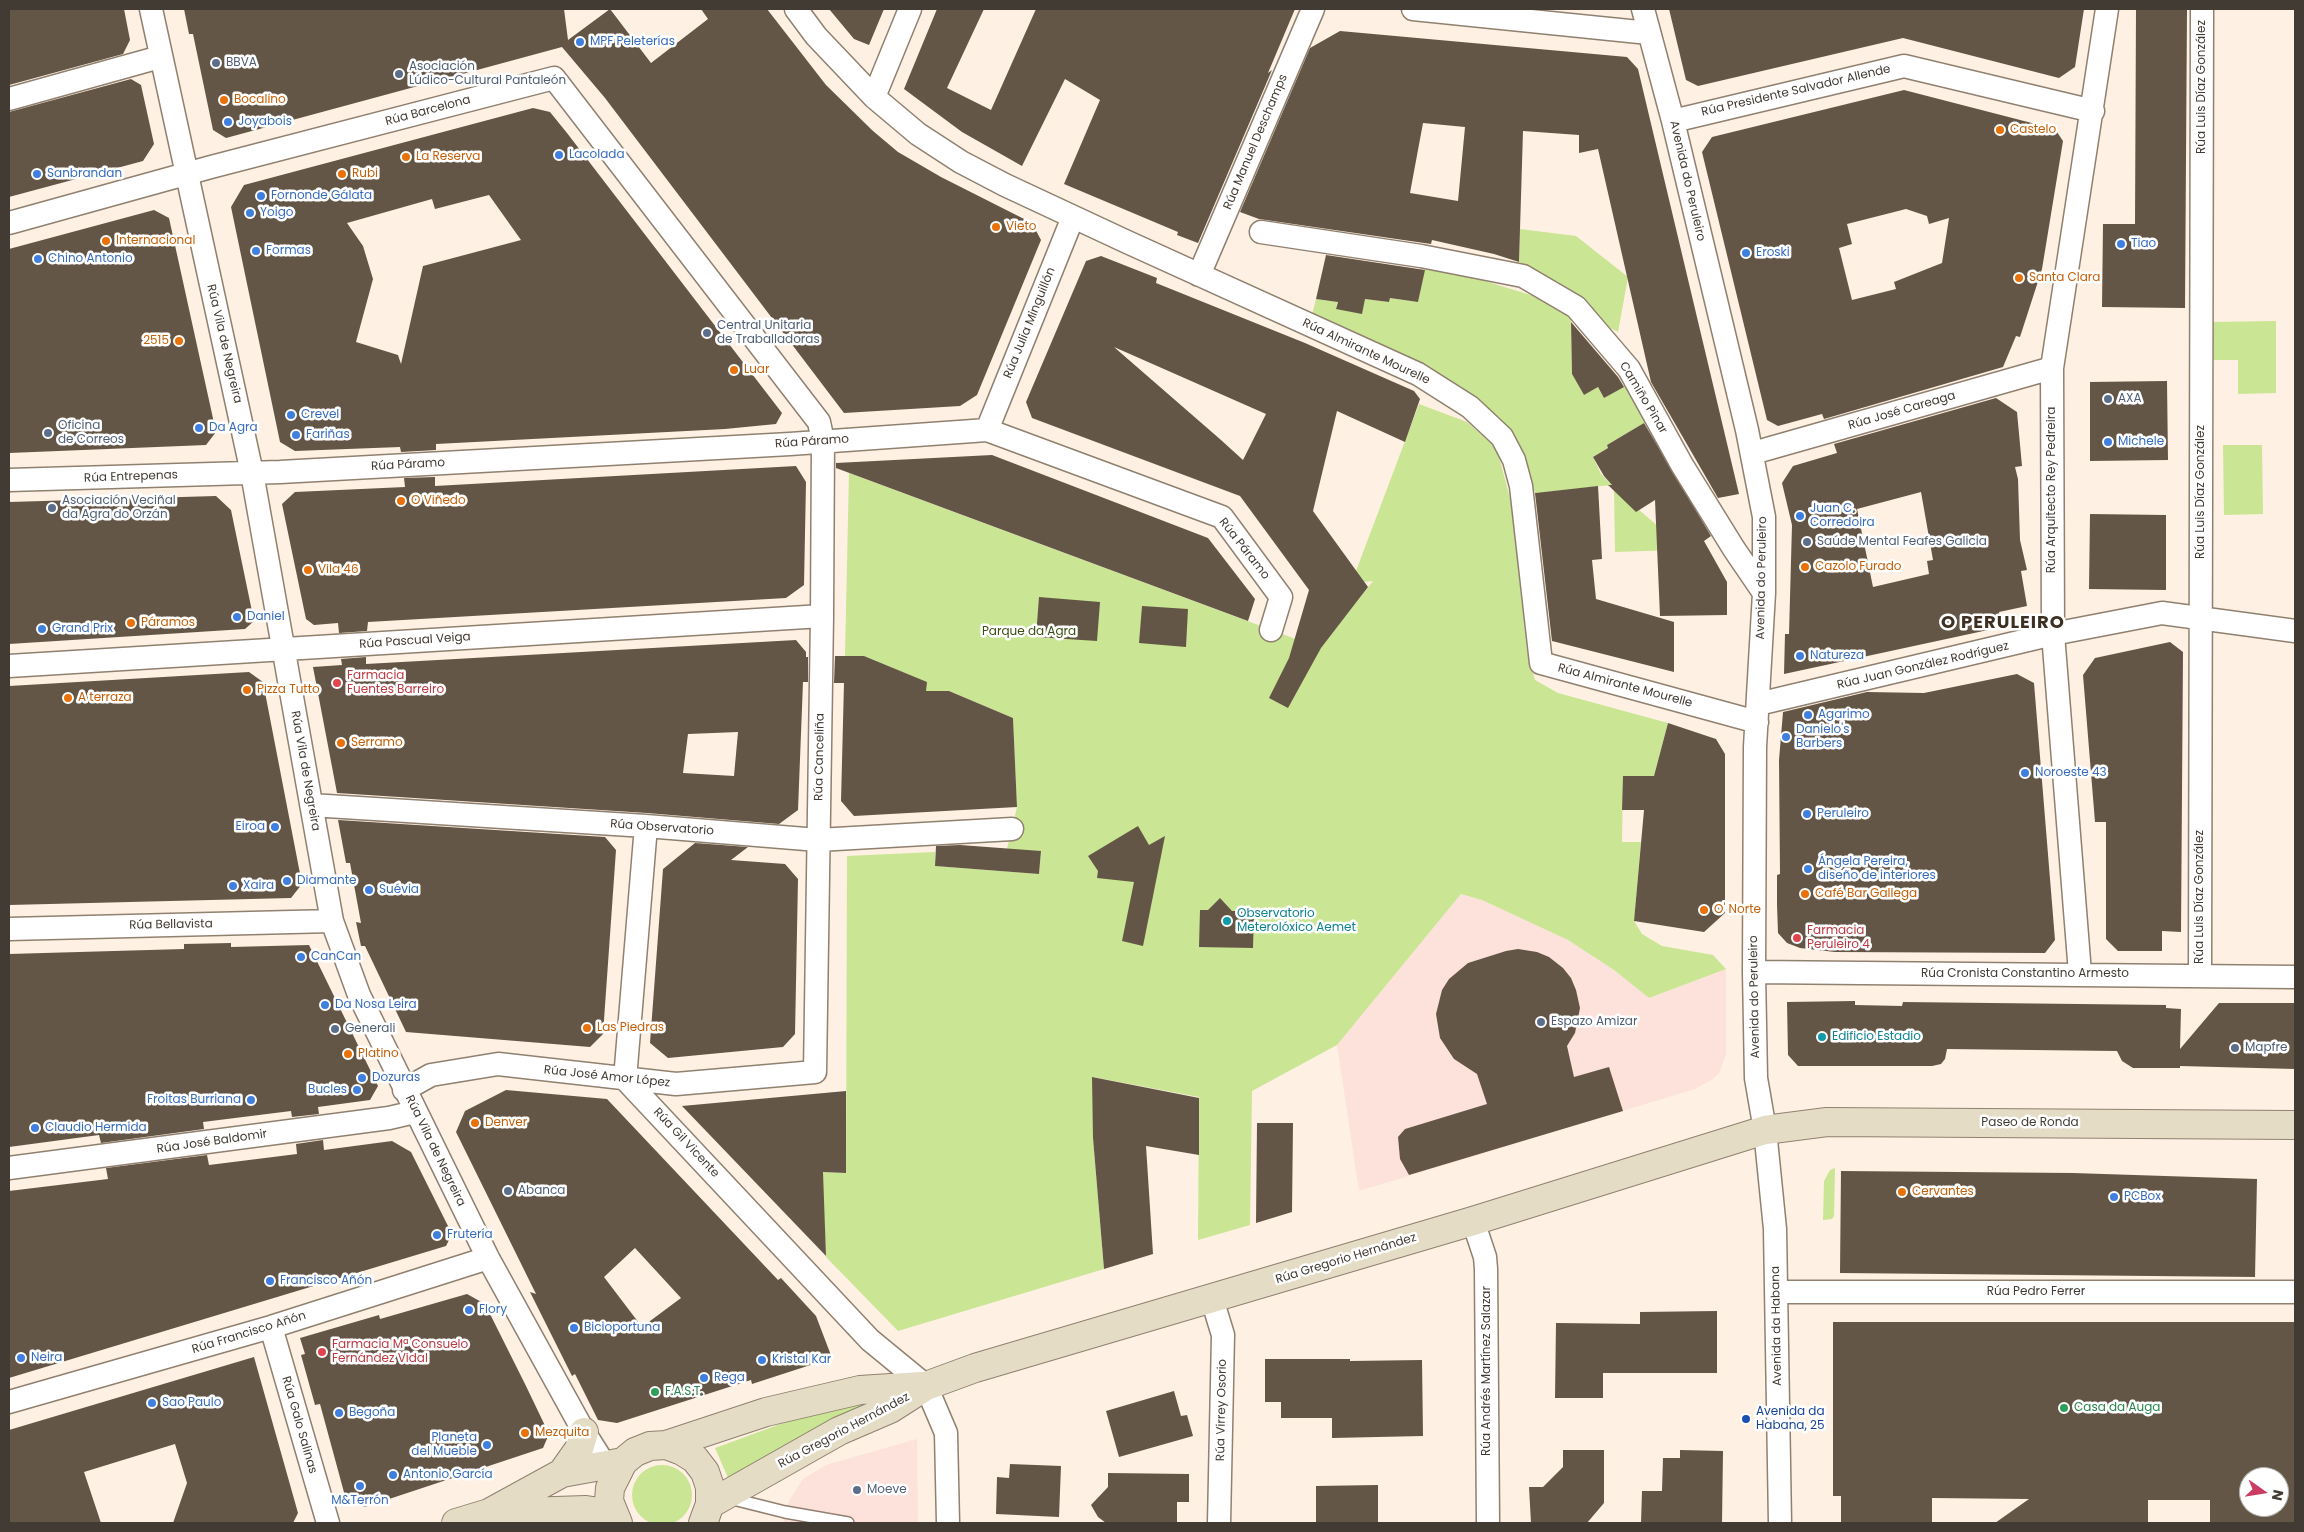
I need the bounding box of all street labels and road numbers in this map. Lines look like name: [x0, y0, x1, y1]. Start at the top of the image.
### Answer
street label: Rúa Luis Díaz González: [2195, 20, 2209, 154]
street label: Rúa Presidente Salvador Allende: [1700, 62, 1892, 120]
street label: Rúa Manuel Deschamps: [1221, 72, 1291, 212]
street label: Rúa Barcelona: [384, 93, 472, 129]
street label: Avenida do Peruleiro: [1666, 119, 1708, 243]
street label: Rúa Julia Minguillón: [1001, 265, 1059, 381]
street label: Rúa Vila de Negreira: [203, 283, 245, 405]
street label: Rúa Almirante Mourelle: [1300, 316, 1432, 388]
street label: Camiño Pinar: [1616, 359, 1670, 437]
street label: Rúa José Careaga: [1847, 389, 1957, 433]
street label: Rúa Arquitecto Rey Pedreira: [2045, 407, 2059, 573]
street label: Rúa Luis Díaz González: [2194, 425, 2208, 559]
street label: Rúa Páramo: [775, 432, 849, 452]
street label: Rúa Páramo: [371, 456, 445, 474]
street label: Rúa Entrepenas: [84, 468, 178, 486]
street label: Rúa Páramo: [1216, 515, 1272, 583]
street label: Avenida do Peruleiro: [1754, 516, 1770, 640]
street label: Rúa Pascual Veiga: [359, 630, 471, 652]
street label: Rúa Juan González Rodríguez: [1836, 639, 2010, 693]
street label: Rúa Almirante Mourelle: [1556, 661, 1694, 711]
street label: Rúa Vila de Negreira: [287, 710, 323, 832]
street label: Rúa Canceliña: [812, 713, 828, 801]
street label: Rúa Observatorio: [610, 817, 714, 839]
street label: Rúa Luis Díaz González: [2193, 830, 2207, 964]
street label: Rúa Bellavista: [129, 917, 213, 933]
street label: Avenida do Peruleiro: [1747, 935, 1763, 1059]
street label: Rúa Cronista Constantino Armesto: [1921, 967, 2129, 981]
street label: Rúa José Amor López: [543, 1063, 671, 1091]
street label: Rúa Vila de Negreira: [402, 1093, 468, 1209]
street label: Rúa Gil Vicente: [650, 1105, 722, 1181]
street label: Paseo de Ronda: [1981, 1116, 2079, 1130]
street label: Rúa José Baldomir: [156, 1127, 268, 1157]
street label: Rúa Gregorio Hernández: [1274, 1231, 1418, 1287]
street label: Avenida da Habana: [1769, 1266, 1785, 1386]
street label: Rúa Pedro Ferrer: [1987, 1285, 2085, 1299]
street label: Rúa Andrés Martínez Salazar: [1480, 1286, 1494, 1456]
street label: Rúa Francisco Añón: [190, 1309, 308, 1357]
street label: Rúa Virrey Osorio: [1214, 1359, 1230, 1461]
street label: Rúa Galo Salinas: [278, 1375, 320, 1475]
street label: Rúa Gregorio Hernández: [776, 1390, 912, 1472]

